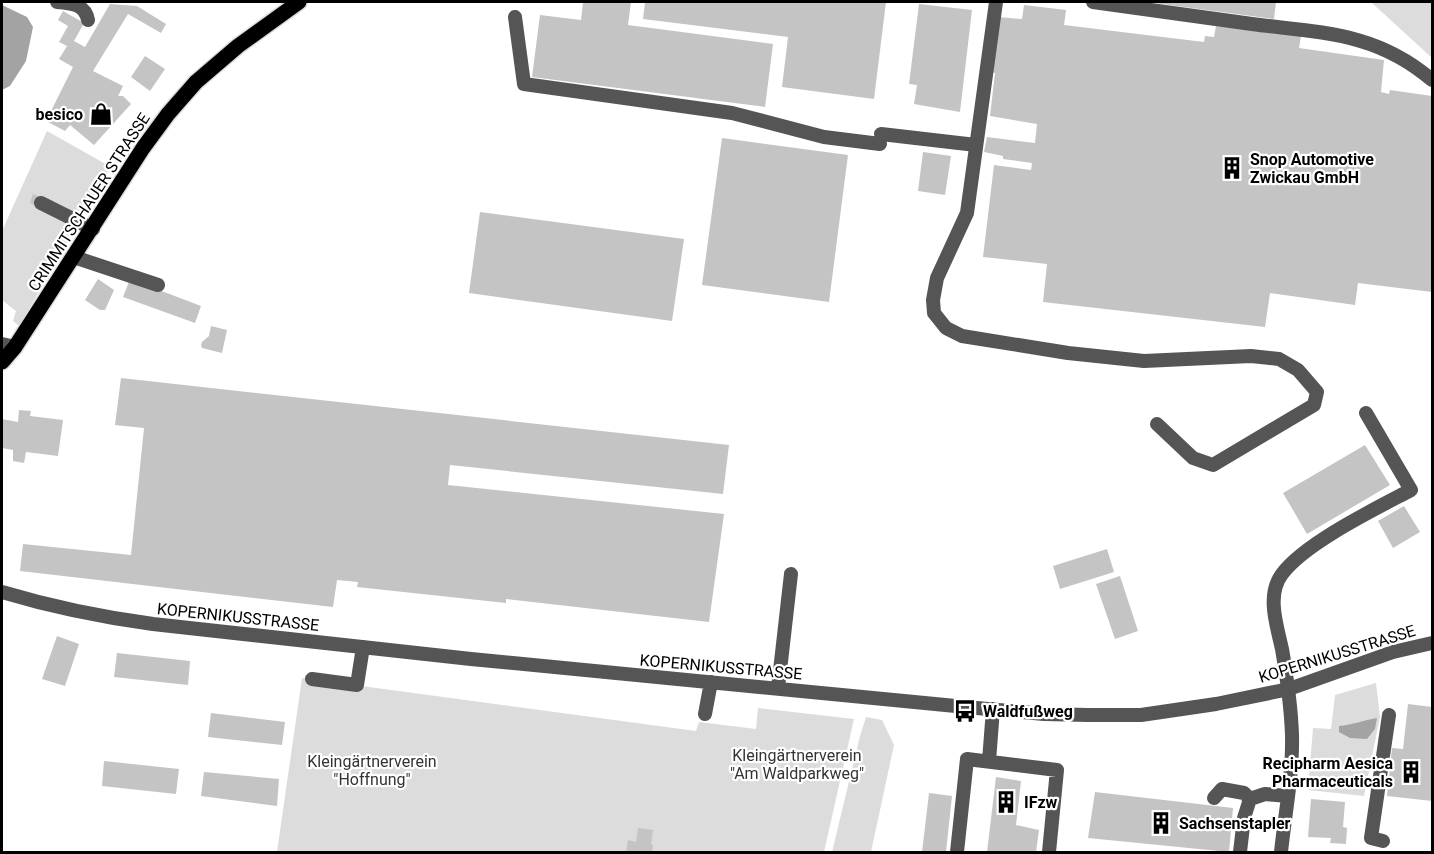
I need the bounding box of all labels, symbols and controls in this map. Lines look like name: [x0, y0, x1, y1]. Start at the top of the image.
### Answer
shop icon: besico: [88, 101, 114, 127]
place label: besico: [36, 105, 83, 124]
street label: CRIMMITSCHAUER STRASSE: [24, 109, 154, 295]
place label: Snop Automotive Zwickau GmbH: [1250, 150, 1374, 187]
building icon: Snop Automotive Zwickau GmbH: [1219, 155, 1245, 181]
street label: KOPERNIKUSSTRASSE: [156, 599, 320, 635]
street label: KOPERNIKUSSTRASSE: [1256, 621, 1418, 687]
street label: KOPERNIKUSSTRASSE: [639, 650, 803, 684]
bus stop icon: Waldfußweg: [952, 698, 978, 724]
place label: Waldfußweg: [983, 702, 1073, 721]
park label: Kleingärtnerverein "Am Waldparkweg": [730, 746, 864, 783]
park label: Kleingärtnerverein "Hoffnung": [307, 752, 437, 789]
place label: Recipharm Aesica Pharmaceuticals: [1263, 754, 1393, 791]
building icon: Recipharm Aesica Pharmaceuticals: [1398, 759, 1424, 785]
building icon: IFzw: [993, 789, 1019, 815]
place label: IFzw: [1024, 793, 1058, 812]
building icon: Sachsenstapler: [1148, 810, 1174, 836]
place label: Sachsenstapler: [1179, 814, 1291, 833]

